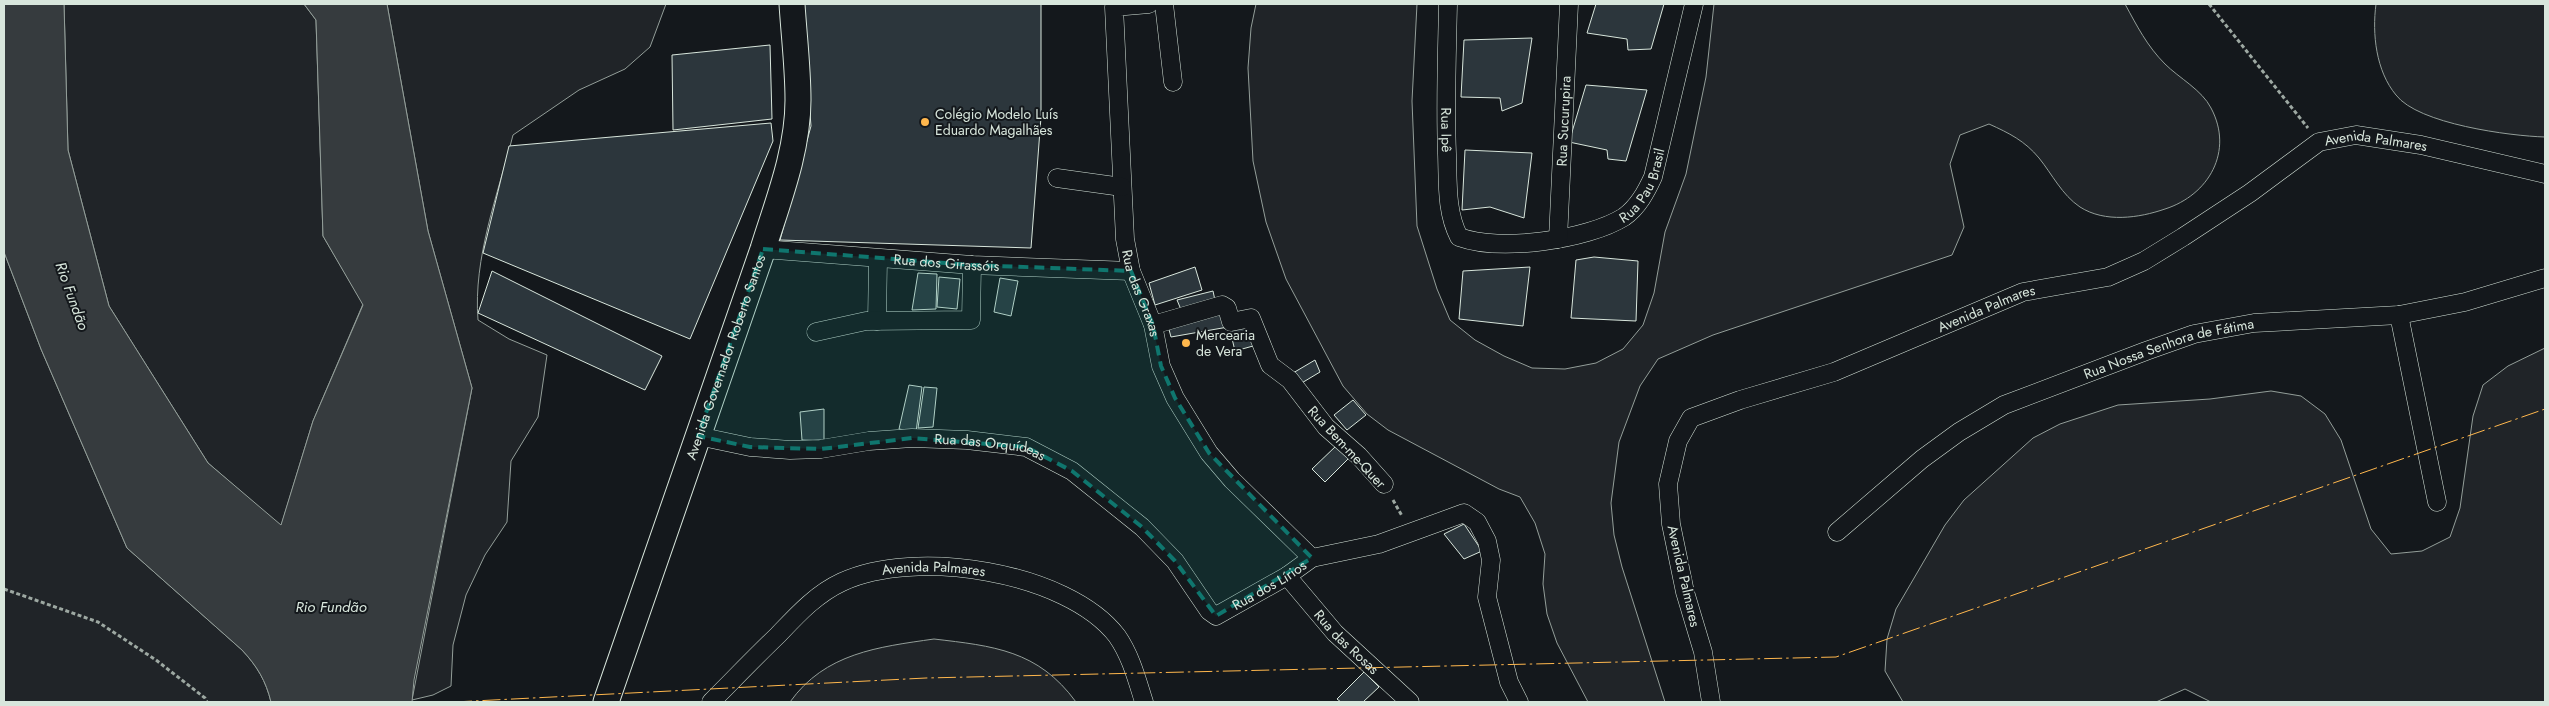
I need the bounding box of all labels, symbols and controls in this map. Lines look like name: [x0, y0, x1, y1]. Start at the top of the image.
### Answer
street label: Rua Sucurupira: [1551, 75, 1576, 167]
place label: Colégio Modelo Luís Eduardo Magalhães: [935, 104, 1058, 140]
street label: Rua Ipê: [1436, 108, 1457, 153]
marker: Colégio Modelo Luís Eduardo Magalhães: [919, 116, 931, 128]
street label: Avenida Palmares: [2323, 125, 2430, 156]
street label: Rua Pau Brasil: [1615, 146, 1669, 228]
street label: Rua das Graxas: [1117, 248, 1165, 338]
street label: Rua dos Girassóis: [893, 249, 1000, 276]
street label: Avenida Governador Roberto Santos: [681, 252, 770, 462]
water label: Rio Fundão: [49, 259, 95, 333]
street label: Avenida Palmares: [1934, 280, 2037, 337]
street label: Rua Nossa Senhora de Fátima: [2081, 313, 2256, 384]
place label: Mercearia de Vera: [1196, 325, 1255, 361]
marker: Mercearia de Vera: [1180, 337, 1192, 349]
street label: Rua Bem-me-Quer: [1303, 401, 1391, 493]
street label: Rua das Orquídeas: [934, 429, 1050, 466]
street label: Avenida Palmares: [1663, 523, 1706, 629]
street label: Rua dos Lírios: [1228, 555, 1311, 615]
street label: Avenida Palmares: [880, 556, 987, 581]
water label: Rio Fundão: [295, 596, 367, 618]
street label: Rua das Rosas: [1310, 605, 1384, 679]

